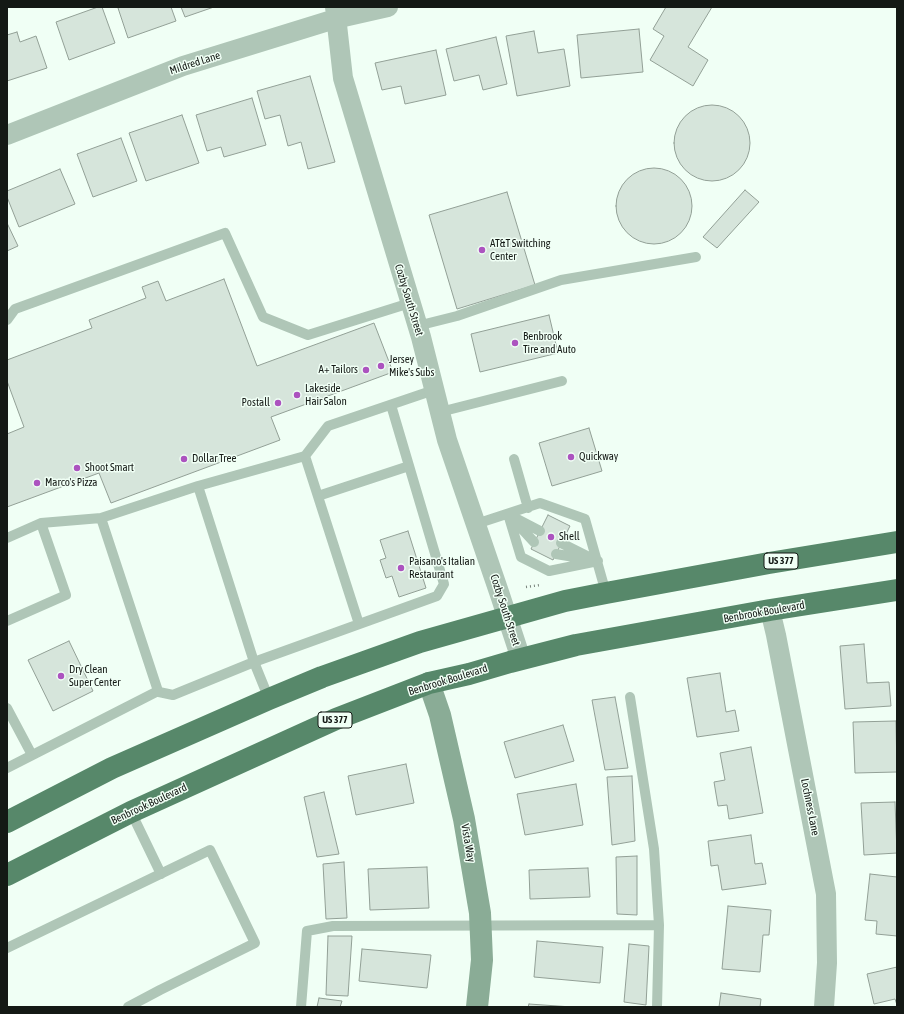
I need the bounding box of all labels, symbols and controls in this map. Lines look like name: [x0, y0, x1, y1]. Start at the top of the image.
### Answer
street label: Mildred Lane: [168, 49, 222, 77]
place label: AT&T Switching Center: [490, 237, 550, 263]
marker: AT&T Switching Center: [477, 245, 487, 255]
street label: Cozby South Street: [392, 263, 426, 337]
place label: Benbrook Tire and Auto: [523, 330, 576, 356]
marker: Benbrook Tire and Auto: [510, 338, 520, 348]
place label: Jersey Mike's Subs: [389, 353, 434, 379]
marker: Jersey Mike's Subs: [376, 361, 386, 371]
place label: A+ Tailors: [319, 363, 358, 377]
marker: A+ Tailors: [361, 365, 371, 375]
place label: Lakeside Hair Salon: [305, 382, 347, 408]
marker: Lakeside Hair Salon: [292, 390, 302, 400]
place label: Postall: [242, 396, 270, 410]
marker: Postall: [273, 398, 283, 408]
place label: Quickway: [579, 450, 618, 464]
place label: Dollar Tree: [192, 452, 236, 466]
marker: Quickway: [566, 452, 576, 462]
marker: Dollar Tree: [179, 454, 189, 464]
place label: Shoot Smart: [85, 461, 134, 475]
marker: Shoot Smart: [72, 463, 82, 473]
place label: Marco's Pizza: [45, 476, 97, 490]
marker: Marco's Pizza: [32, 478, 42, 488]
place label: Shell: [559, 530, 580, 544]
marker: Shell: [546, 532, 556, 542]
road number: US 377: [764, 553, 798, 569]
place label: Paisano's Italian Restaurant: [409, 555, 475, 581]
marker: Paisano's Italian Restaurant: [396, 563, 406, 573]
street label: Cozby South Street: [487, 573, 523, 647]
street label: Benbrook Boulevard: [722, 598, 806, 626]
street label: Benbrook Boulevard: [407, 662, 489, 698]
place label: Dry Clean Super Center: [69, 663, 120, 689]
marker: Dry Clean Super Center: [56, 671, 66, 681]
road number: US 377: [318, 712, 352, 728]
street label: Lochness Lane: [798, 777, 822, 837]
street label: Benbrook Boulevard: [109, 781, 189, 827]
street label: Vista Way: [458, 823, 478, 863]

